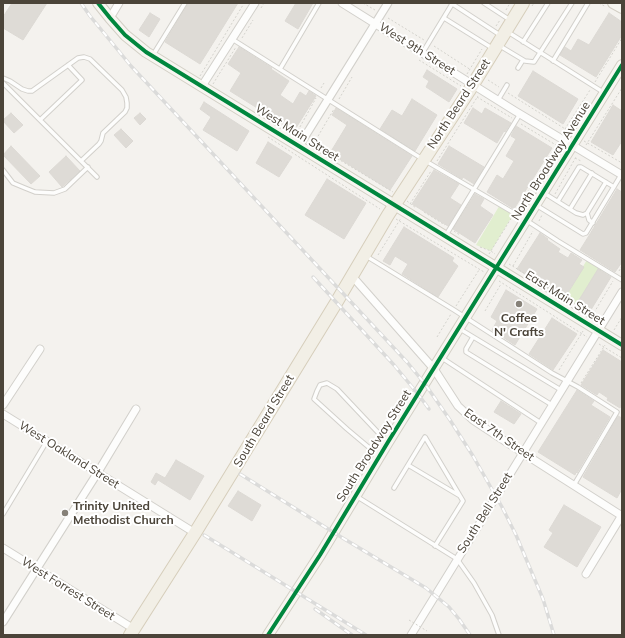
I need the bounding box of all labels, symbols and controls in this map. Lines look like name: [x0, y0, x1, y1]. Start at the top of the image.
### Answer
street label: West 9th Street: [376, 20, 458, 78]
street label: North Beard Street: [424, 56, 494, 152]
street label: North Broadway Avenue: [509, 99, 593, 223]
street label: West Main Street: [252, 101, 342, 165]
street label: East Main Street: [523, 268, 607, 328]
marker: Coffee N' Crafts: [514, 299, 524, 309]
place label: Coffee N' Crafts: [494, 311, 544, 339]
street label: South Beard Street: [231, 372, 297, 470]
street label: South Broadway Street: [334, 387, 414, 505]
street label: East 7th Street: [461, 406, 537, 464]
street label: West Oakland Street: [16, 418, 122, 492]
street label: South Bell Street: [454, 470, 516, 556]
place label: Trinity United Methodist Church: [73, 499, 174, 527]
marker: Trinity United Methodist Church: [60, 508, 70, 518]
street label: West Forrest Street: [19, 554, 117, 624]

